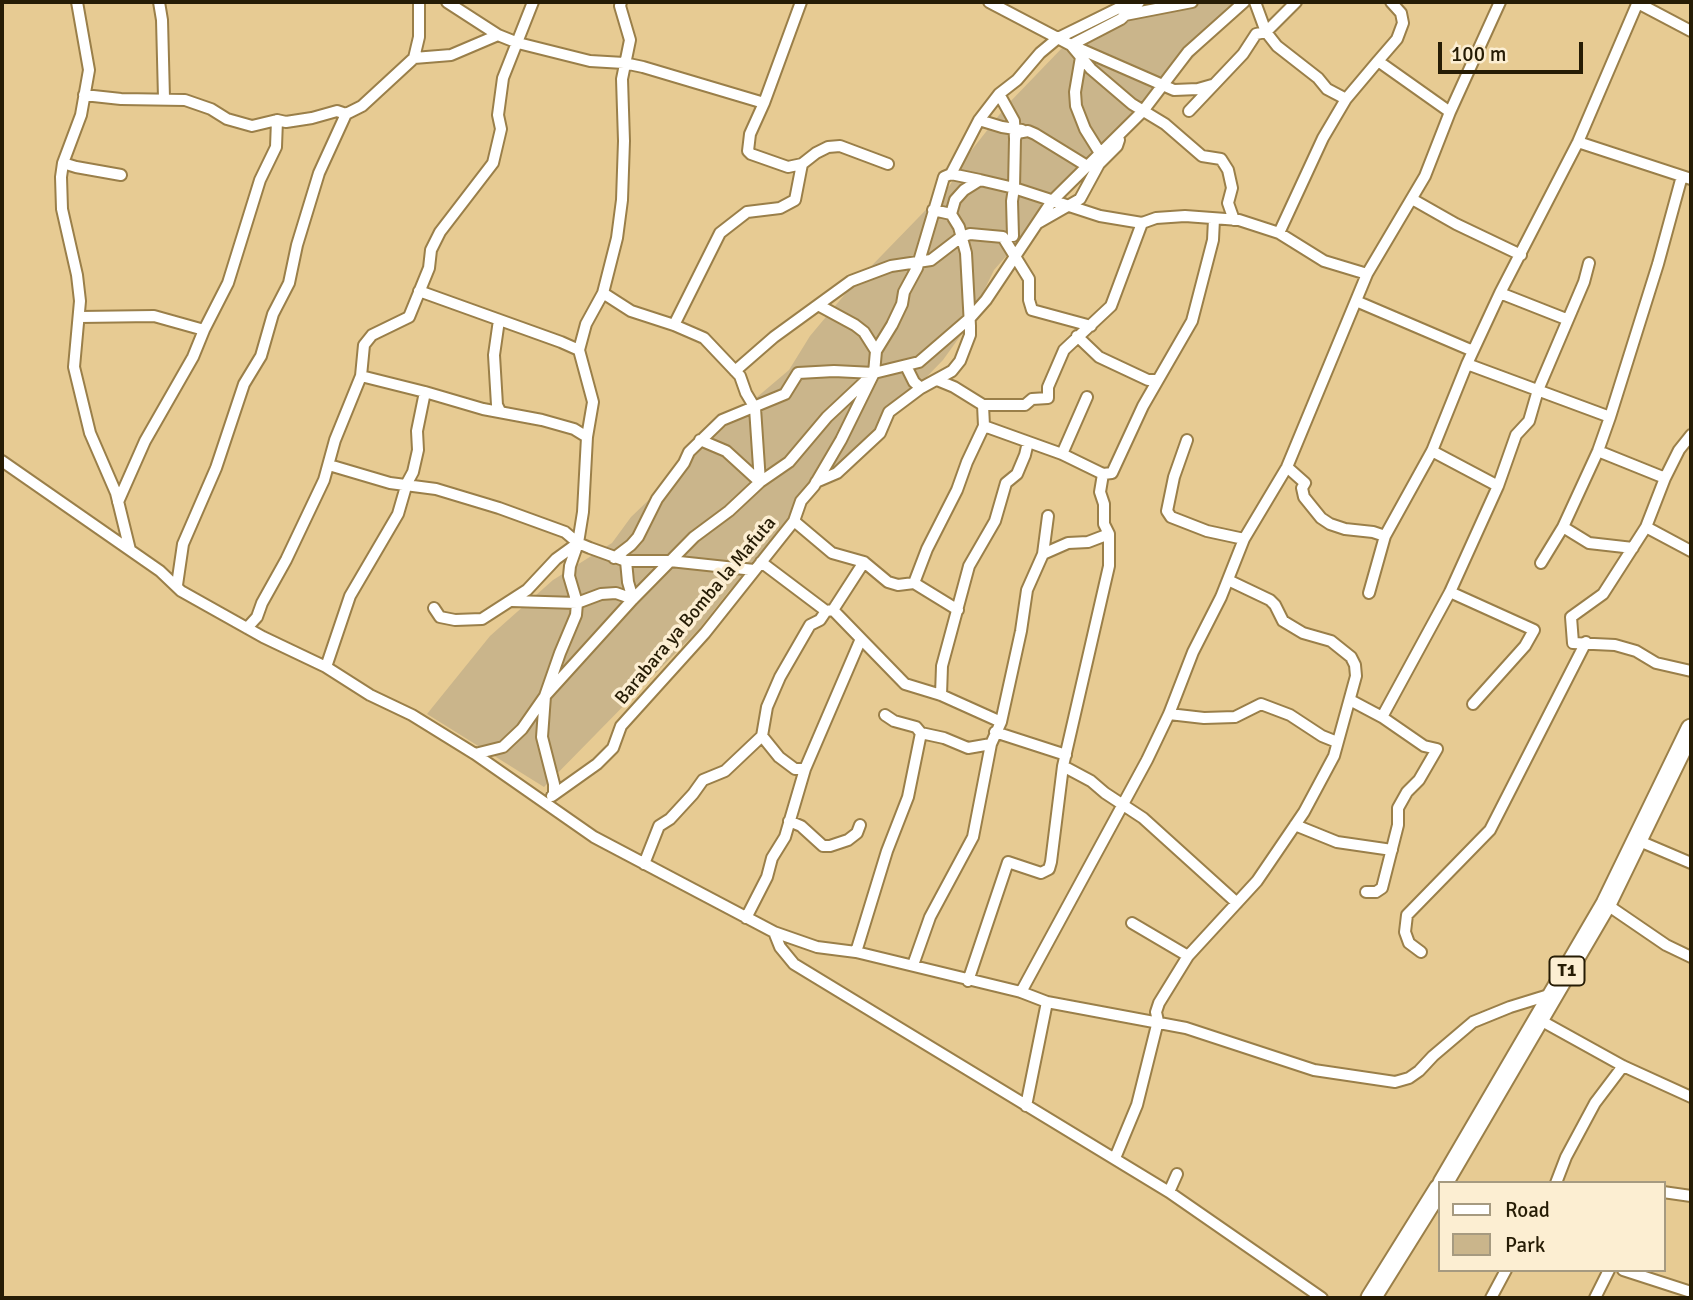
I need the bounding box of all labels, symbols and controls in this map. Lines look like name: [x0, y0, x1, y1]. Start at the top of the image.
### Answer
scale bar: [1441, 28, 1586, 72]
text: 100 m: [1451, 41, 1506, 67]
street label: Barabara ya Bomba la Mafuta: [611, 512, 781, 710]
road number: T1: [1550, 956, 1584, 986]
legend: [1438, 1181, 1665, 1272]
text: Road: [1505, 1197, 1550, 1223]
text: Park: [1505, 1232, 1545, 1258]

